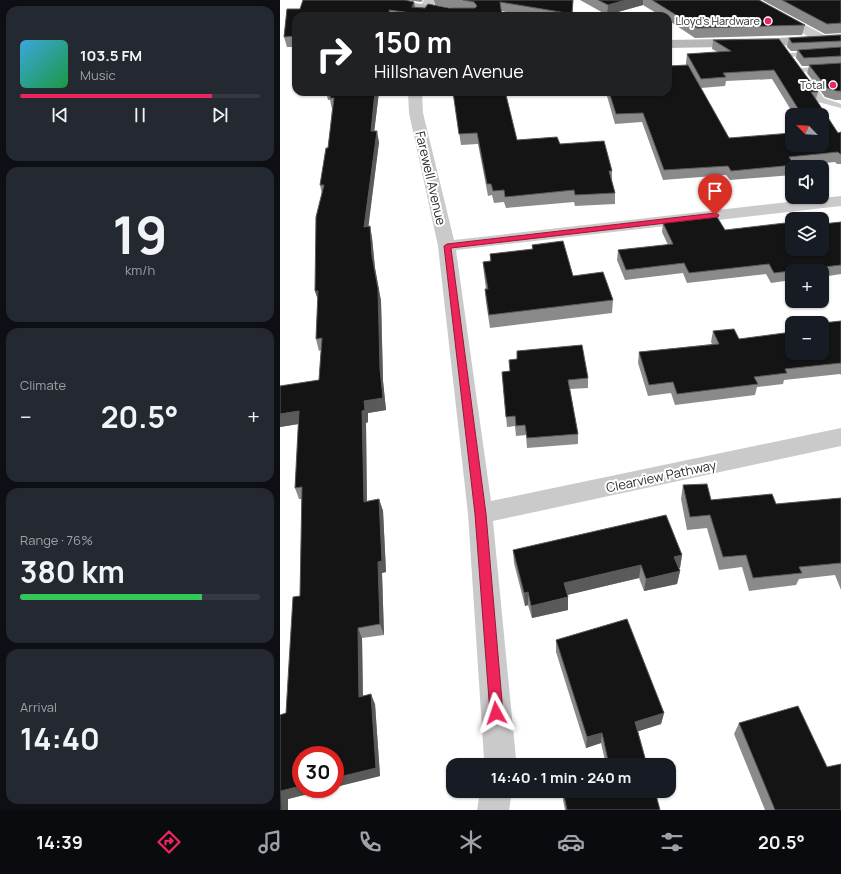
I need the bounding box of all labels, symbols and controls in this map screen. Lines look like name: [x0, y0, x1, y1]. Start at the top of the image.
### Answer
place label: Lloyd's Hardware: [675, 13, 761, 28]
marker: Lloyd's Hardware: [763, 16, 773, 26]
text: 150 m: [374, 23, 452, 61]
icon: right: [308, 28, 360, 80]
text: 103.5 FM: [80, 45, 142, 66]
text: Hillshaven Avenue: [374, 59, 524, 83]
text: Music: [80, 66, 116, 84]
place label: Total: [800, 77, 825, 92]
marker: Total: [828, 80, 838, 90]
icon: previous: [49, 104, 71, 126]
icon: pause: [129, 104, 151, 126]
icon: next: [209, 104, 231, 126]
north arrow: [785, 108, 829, 152]
map controls: [785, 108, 829, 360]
street label: Farewell Avenue: [411, 129, 451, 227]
button: sound: [785, 160, 829, 204]
pin: [698, 174, 732, 215]
icon: arrive: [704, 180, 726, 202]
text: 19: [112, 199, 168, 270]
button: layers: [785, 212, 829, 256]
text: km/h: [125, 261, 155, 279]
button: +: [785, 264, 829, 308]
button: −: [785, 316, 829, 360]
text: Climate: [20, 376, 66, 394]
text: 20.5°: [101, 396, 179, 437]
text: −: [20, 402, 32, 432]
text: +: [247, 402, 260, 432]
street label: Clearview Pathway: [604, 455, 718, 496]
text: Range · 76%: [20, 531, 93, 549]
text: 380 km: [20, 551, 125, 592]
position arrow: [475, 692, 517, 734]
text: Arrival: [20, 698, 57, 716]
text: 14:40: [20, 718, 100, 759]
speed limit sign: 30: [292, 746, 344, 798]
text: 14:40 · 1 min · 240 m: [491, 767, 631, 788]
icon: directions: [155, 828, 183, 856]
icon: music: [256, 828, 284, 856]
icon: phone: [356, 828, 384, 856]
icon: climate: [457, 828, 485, 856]
icon: car: [557, 828, 585, 856]
icon: filters: [658, 828, 686, 856]
text: 14:39: [36, 830, 83, 854]
text: 20.5°: [758, 830, 805, 854]

